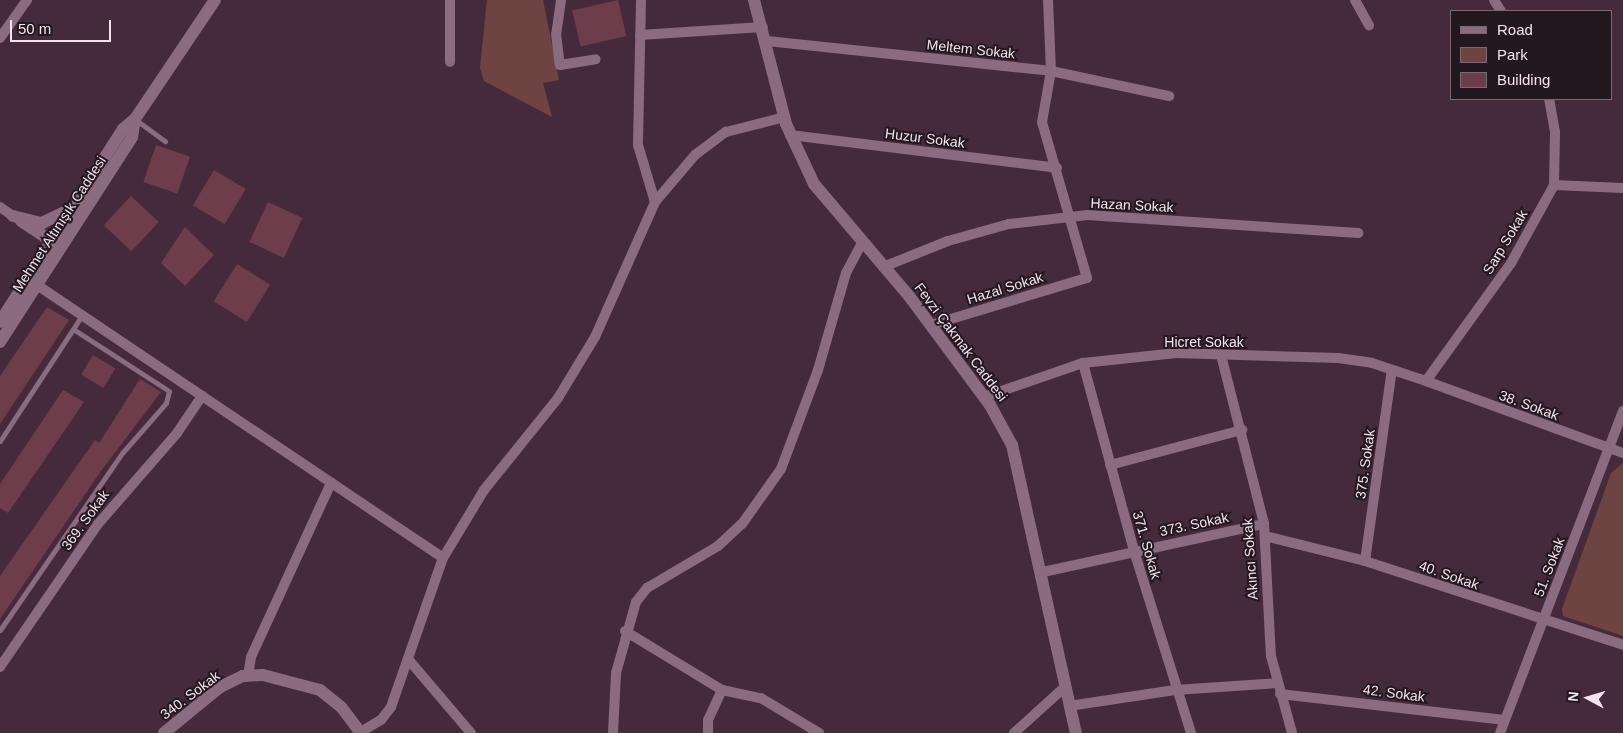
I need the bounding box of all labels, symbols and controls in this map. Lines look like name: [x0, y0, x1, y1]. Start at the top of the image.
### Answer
scale bar: [12, 10, 114, 42]
legend: [1450, 10, 1613, 100]
text: 50 m: [18, 20, 51, 37]
text: Road: [1497, 21, 1533, 38]
street label: Meltem Sokak: [926, 36, 1016, 62]
text: Park: [1497, 46, 1528, 63]
text: Building: [1497, 71, 1550, 88]
street label: Huzur Sokak: [884, 125, 966, 151]
street label: Mehmet Altınışık Caddesi: [9, 153, 109, 295]
street label: Hazan Sokak: [1090, 194, 1174, 216]
street label: Sarp Sokak: [1479, 207, 1531, 277]
street label: Hazal Sokak: [965, 268, 1045, 308]
street label: Fevzi Çakmak Caddesi: [911, 279, 1011, 405]
street label: Hicret Sokak: [1164, 334, 1244, 350]
street label: 38. Sokak: [1497, 386, 1561, 424]
street label: 375. Sokak: [1352, 428, 1378, 500]
street label: 369. Sokak: [58, 487, 112, 553]
street label: 371. Sokak: [1129, 509, 1165, 581]
street label: 373. Sokak: [1158, 509, 1230, 539]
street label: Akıncı Sokak: [1239, 518, 1261, 600]
street label: 51. Sokak: [1530, 535, 1568, 599]
street label: 40. Sokak: [1417, 557, 1481, 593]
street label: 340. Sokak: [157, 667, 223, 723]
north arrow: [1563, 673, 1613, 723]
street label: 42. Sokak: [1362, 681, 1426, 705]
text: N: [1565, 691, 1582, 702]

